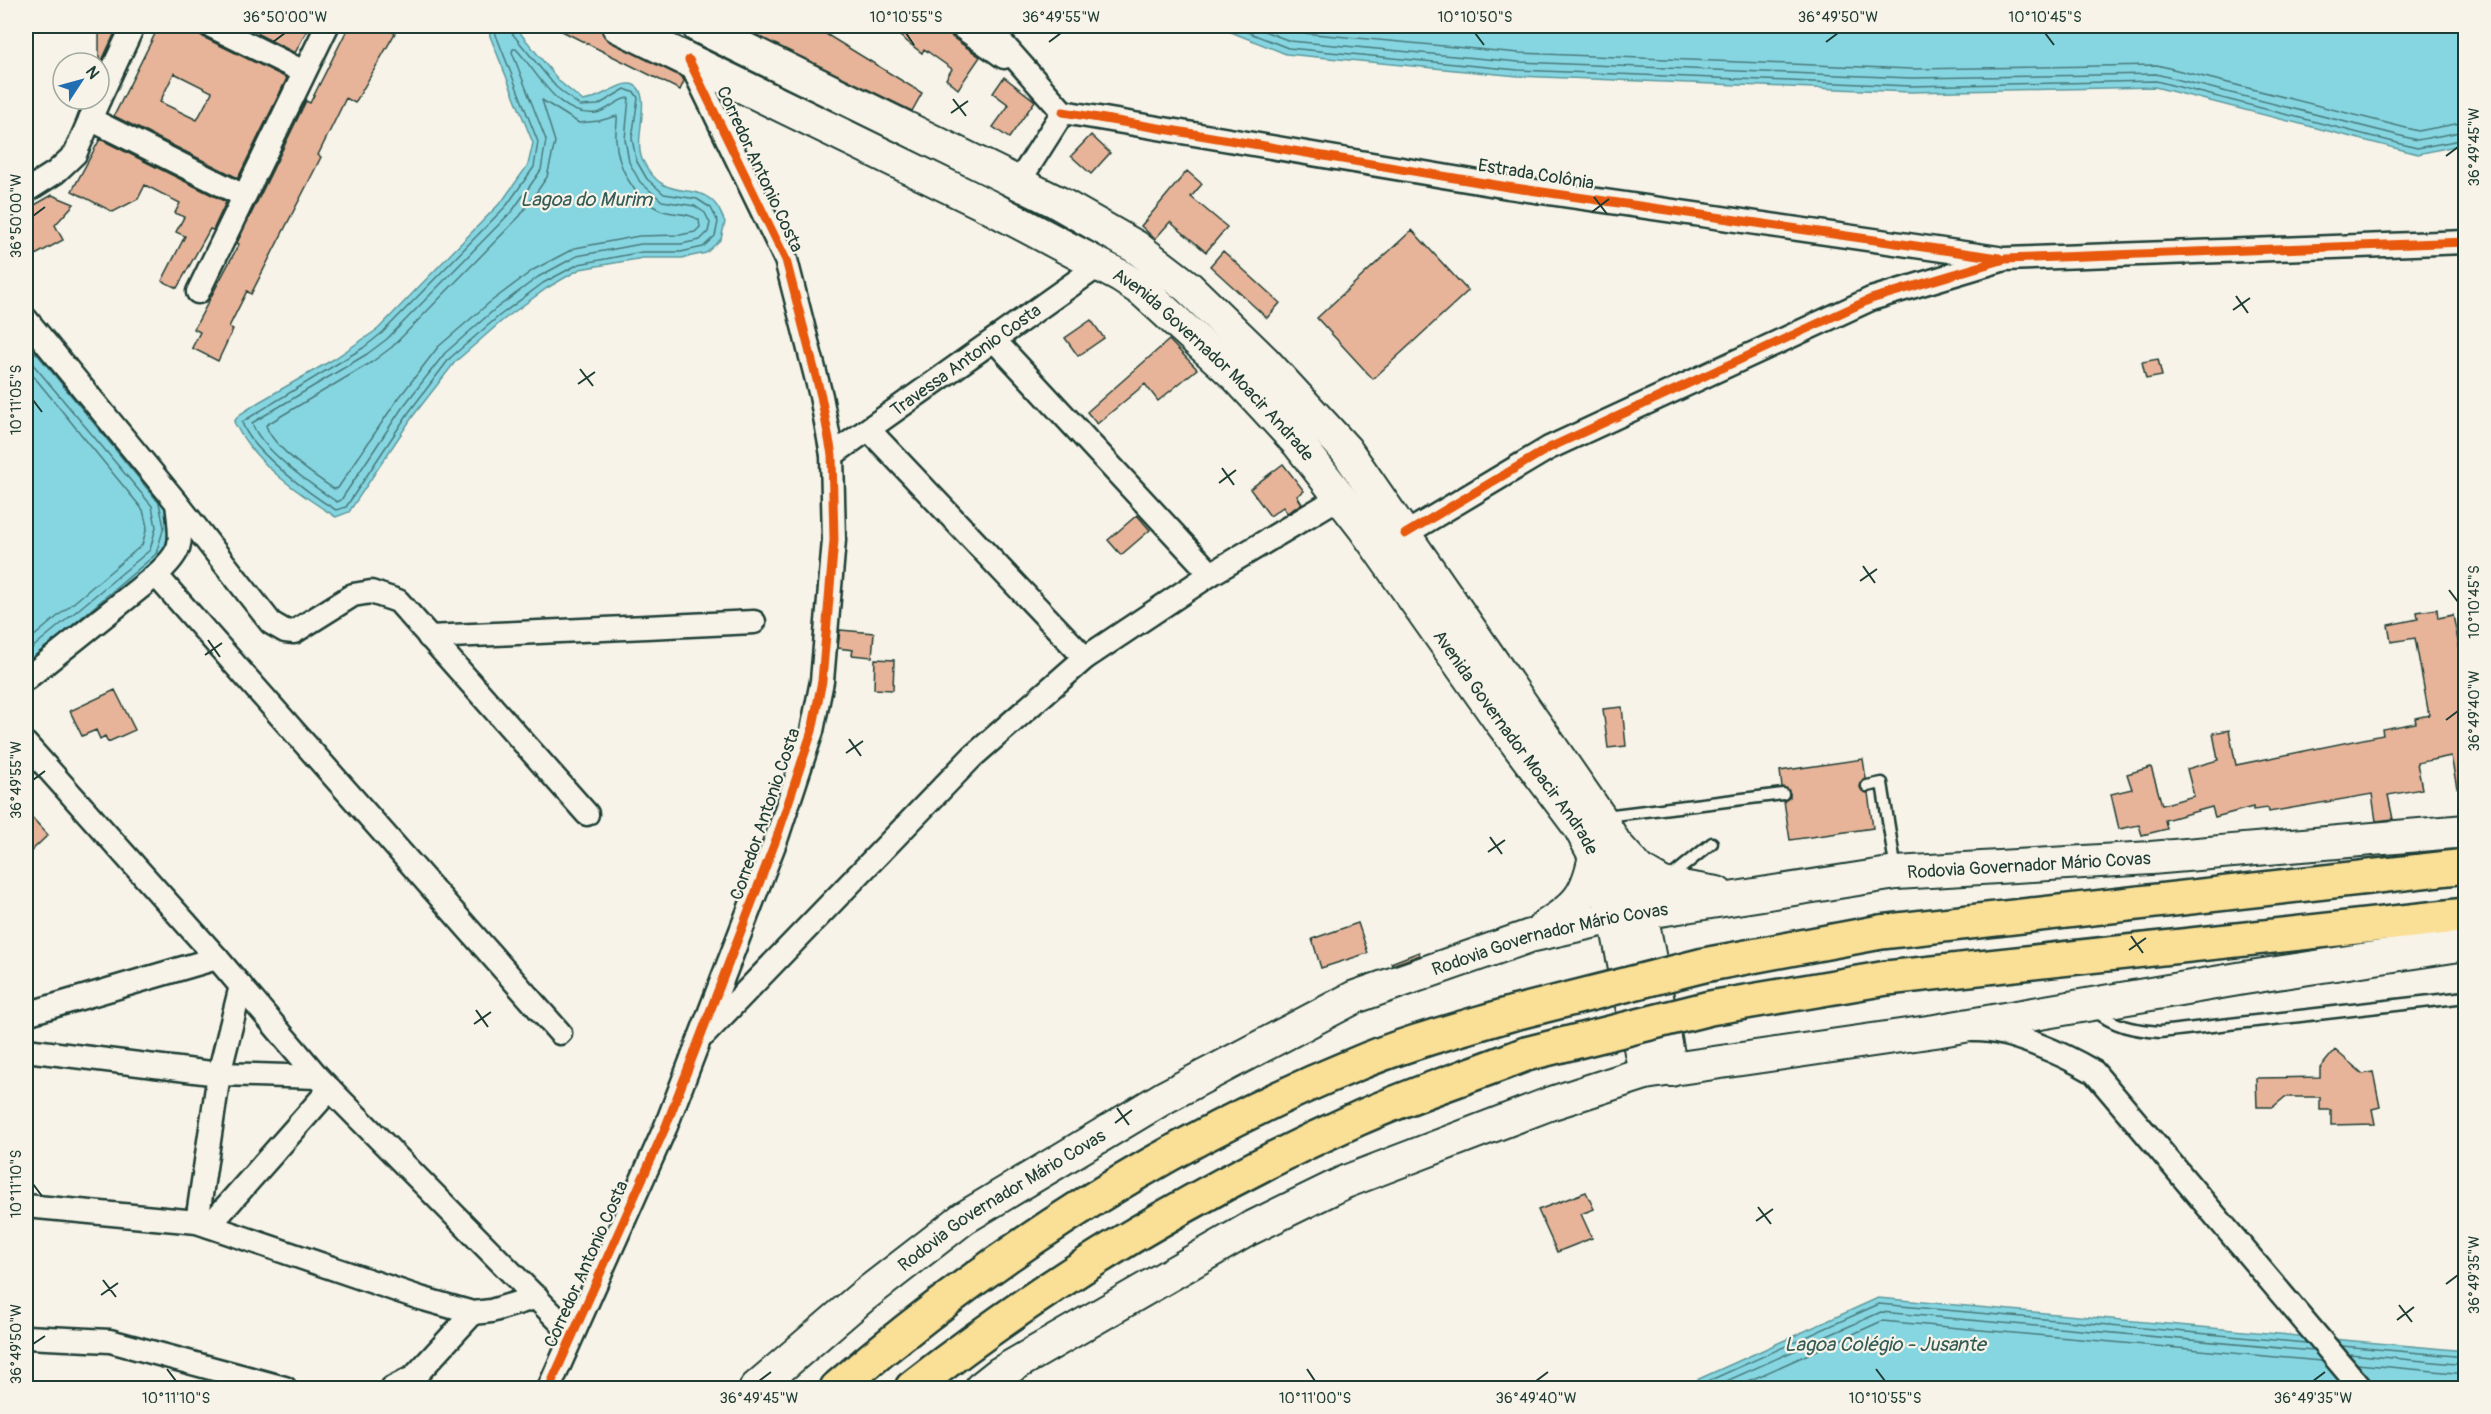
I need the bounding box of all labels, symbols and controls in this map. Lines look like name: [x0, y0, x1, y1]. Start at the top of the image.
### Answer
text: 36°50'00"W: [243, 8, 327, 27]
text: 10°10'55"S: [870, 8, 942, 27]
text: 36°49'55"W: [1022, 8, 1100, 27]
text: 10°10'50"S: [1438, 8, 1512, 27]
text: 36°49'50"W: [1798, 8, 1878, 27]
text: 10°10'45"S: [2008, 8, 2082, 27]
north arrow: [51, 51, 111, 111]
text: N: [81, 63, 104, 83]
street label: Corredor Antonio Costa: [711, 83, 808, 256]
text: 36°49'45"W: [2465, 107, 2484, 186]
street label: Estrada Colônia: [1476, 154, 1596, 195]
text: 36°50'00"W: [7, 174, 26, 258]
water label: Lagoa do Murim: [520, 187, 653, 212]
street label: Avenida Governador Moacir Andrade: [1109, 263, 1319, 466]
street label: Travessa Antonio Costa: [886, 299, 1046, 422]
text: 10°11'05"S: [7, 365, 26, 435]
text: 10°10'45"S: [2465, 565, 2484, 639]
street label: Avenida Governador Moacir Andrade: [1428, 626, 1603, 859]
text: 36°49'40"W: [2465, 670, 2484, 751]
street label: Corredor Antonio Costa: [725, 725, 806, 903]
text: 36°49'55"W: [7, 741, 26, 819]
street label: Rodovia Governador Mário Covas: [1907, 847, 2151, 884]
street label: Rodovia Governador Mário Covas: [1429, 898, 1670, 981]
street label: Rodovia Governador Mário Covas: [893, 1124, 1110, 1277]
text: 10°11'10"S: [7, 1150, 26, 1218]
street label: Corredor Antonio Costa: [539, 1177, 634, 1351]
text: 36°49'35"W: [2465, 1236, 2484, 1314]
text: 36°49'50"W: [7, 1304, 26, 1384]
water label: Lagoa Colégio - Jusante: [1784, 1332, 1988, 1357]
text: 10°11'10"S: [142, 1389, 210, 1408]
text: 36°49'45"W: [720, 1389, 799, 1408]
text: 10°11'00"S: [1279, 1389, 1351, 1408]
text: 36°49'40"W: [1496, 1389, 1577, 1408]
text: 10°10'55"S: [1849, 1389, 1921, 1408]
text: 36°49'35"W: [2274, 1389, 2352, 1408]

